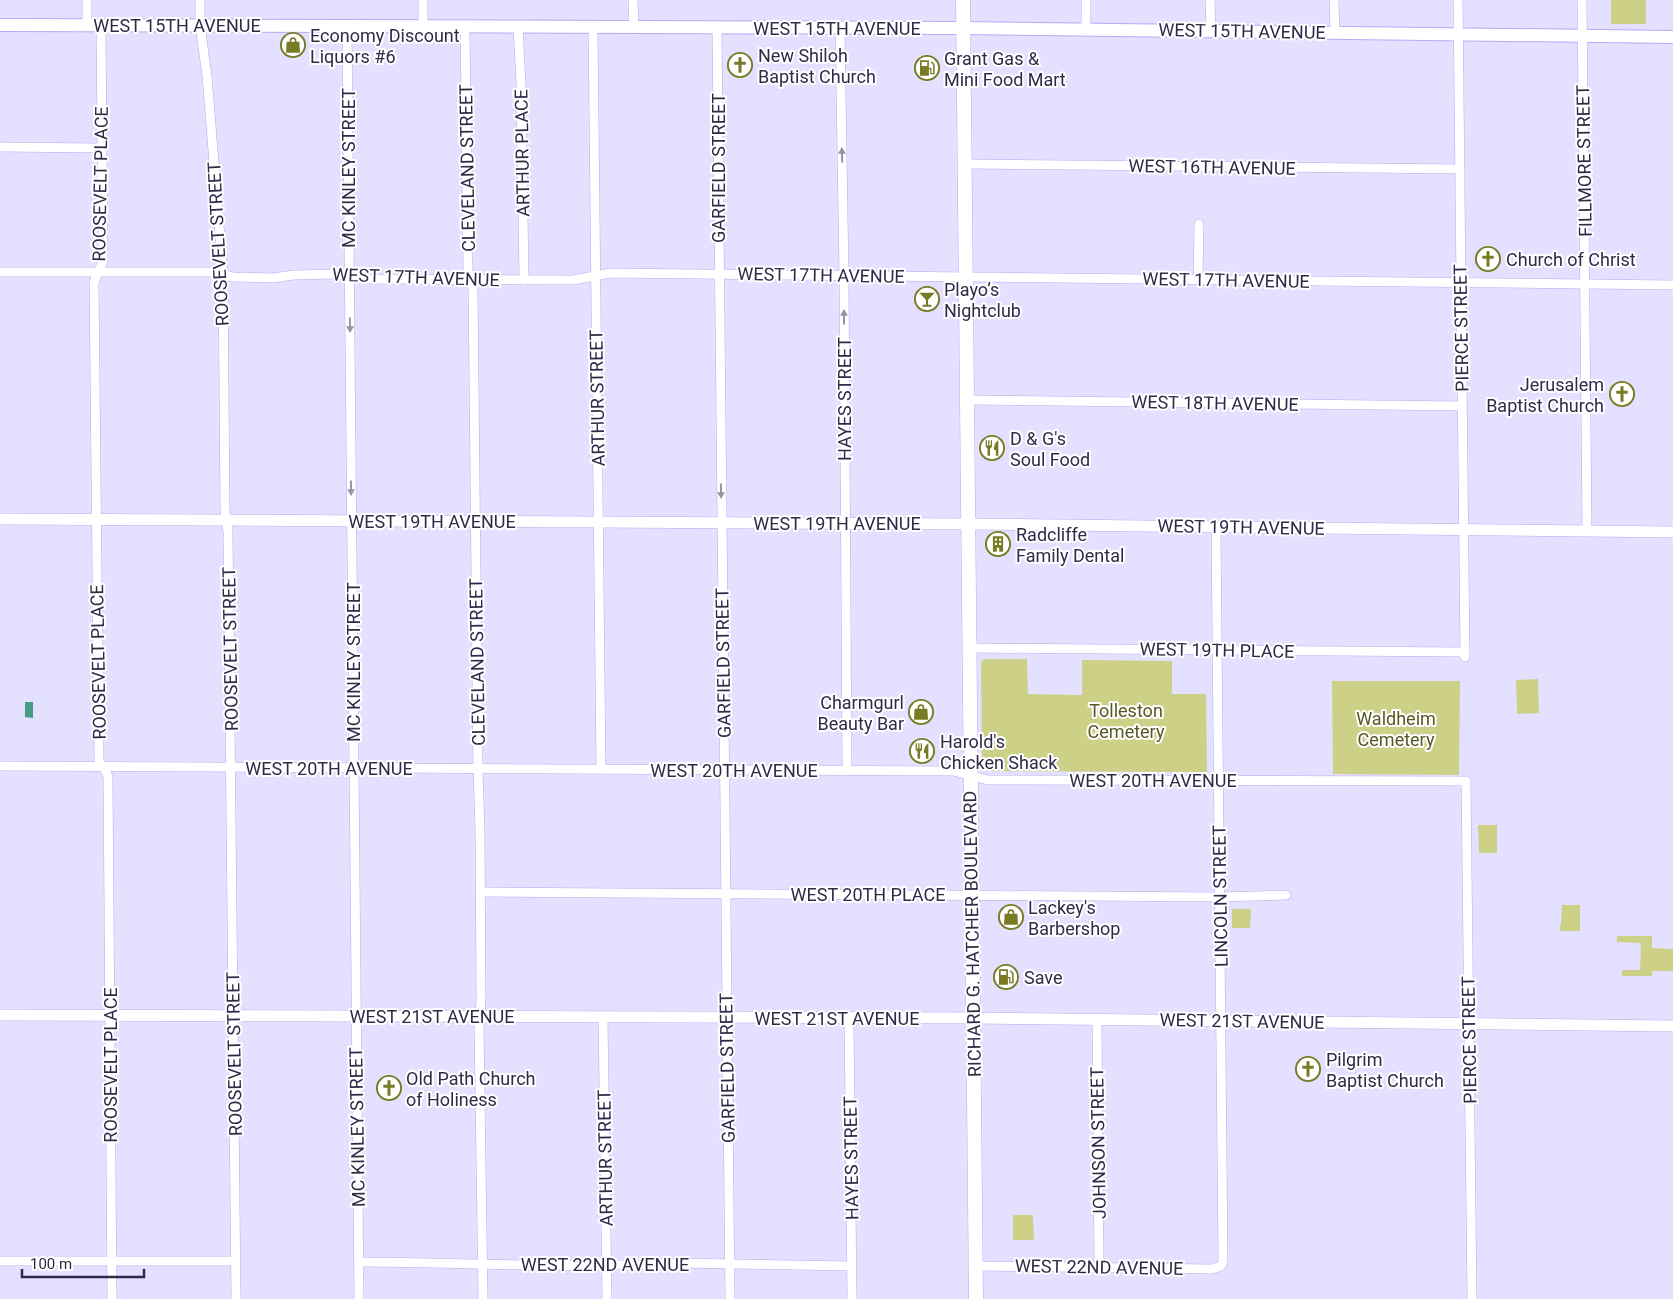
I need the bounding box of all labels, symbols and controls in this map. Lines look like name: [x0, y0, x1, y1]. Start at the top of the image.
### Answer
street label: WEST 15TH AVENUE: [93, 15, 261, 36]
street label: WEST 15TH AVENUE: [753, 18, 921, 39]
street label: WEST 15TH AVENUE: [1158, 19, 1326, 43]
place label: Economy Discount Liquors #6: [310, 25, 460, 67]
shop icon: Economy Discount Liquors #6: [280, 32, 306, 58]
place label: New Shiloh Baptist Church: [758, 45, 876, 87]
place label: Grant Gas & Mini Food Mart: [944, 48, 1066, 90]
church icon: New Shiloh Baptist Church: [727, 52, 753, 78]
fuel station icon: Grant Gas & Mini Food Mart: [914, 55, 940, 81]
street label: CLEVELAND STREET: [455, 84, 479, 252]
street label: FILLMORE STREET: [1572, 85, 1596, 237]
street label: MC KINLEY STREET: [338, 88, 359, 248]
street label: ARTHUR PLACE: [510, 89, 534, 217]
street label: GARFIELD STREET: [708, 93, 729, 243]
street label: ROOSEVELT PLACE: [88, 106, 112, 262]
one-way arrow: [837, 146, 845, 162]
street label: WEST 16TH AVENUE: [1128, 155, 1296, 179]
street label: ROOSEVELT STREET: [203, 161, 233, 327]
church icon: Church of Christ: [1475, 246, 1501, 272]
place label: Church of Christ: [1506, 249, 1636, 270]
street label: WEST 17TH AVENUE: [737, 263, 905, 287]
street label: WEST 17TH AVENUE: [332, 264, 500, 290]
street label: PIERCE STREET: [1449, 264, 1473, 392]
street label: WEST 17TH AVENUE: [1142, 268, 1310, 292]
place label: Playo’s Nightclub: [944, 279, 1021, 321]
bar icon: Playo’s Nightclub: [914, 286, 940, 312]
one-way arrow: [840, 309, 848, 325]
one-way arrow: [346, 318, 354, 334]
street label: ARTHUR STREET: [585, 329, 609, 467]
street label: HAYES STREET: [834, 337, 855, 461]
place label: Jerusalem Baptist Church: [1486, 374, 1604, 416]
church icon: Jerusalem Baptist Church: [1609, 381, 1635, 407]
street label: WEST 18TH AVENUE: [1131, 391, 1299, 415]
place label: D & G's Soul Food: [1010, 428, 1090, 470]
restaurant icon: D & G's Soul Food: [979, 435, 1005, 461]
one-way arrow: [347, 480, 355, 496]
one-way arrow: [717, 483, 725, 499]
street label: WEST 19TH AVENUE: [348, 511, 516, 532]
street label: WEST 19TH AVENUE: [753, 513, 921, 534]
street label: WEST 19TH AVENUE: [1157, 515, 1325, 539]
place label: Radcliffe Family Dental: [1016, 524, 1124, 566]
building icon: Radcliffe Family Dental: [985, 531, 1011, 557]
street label: ROOSEVELT STREET: [218, 566, 242, 731]
street label: CLEVELAND STREET: [465, 578, 489, 746]
street label: MC KINLEY STREET: [343, 582, 364, 742]
street label: ROOSEVELT PLACE: [86, 584, 110, 740]
street label: GARFIELD STREET: [711, 588, 735, 738]
street label: WEST 19TH PLACE: [1139, 638, 1295, 662]
place label: Charmgurl Beauty Bar: [818, 692, 904, 734]
shop icon: Charmgurl Beauty Bar: [908, 699, 934, 725]
park label: Tolleston Cemetery: [1088, 700, 1165, 742]
park label: Waldheim Cemetery: [1356, 708, 1436, 750]
place label: Harold's Chicken Shack: [940, 731, 1058, 773]
restaurant icon: Harold's Chicken Shack: [909, 738, 935, 764]
street label: WEST 20TH AVENUE: [245, 758, 413, 779]
street label: WEST 20TH AVENUE: [650, 760, 818, 781]
street label: WEST 20TH AVENUE: [1069, 770, 1237, 791]
street label: RICHARD G. HATCHER BOULEVARD: [959, 791, 985, 1077]
street label: LINCOLN STREET: [1208, 824, 1232, 967]
street label: WEST 20TH PLACE: [791, 884, 945, 905]
place label: Lackey's Barbershop: [1028, 897, 1120, 939]
shop icon: Lackey's Barbershop: [998, 904, 1024, 930]
fuel station icon: Save: [993, 964, 1019, 990]
place label: Save: [1024, 967, 1063, 988]
street label: ROOSEVELT STREET: [222, 971, 246, 1136]
street label: PIERCE STREET: [1457, 976, 1481, 1104]
street label: ROOSEVELT PLACE: [100, 987, 121, 1143]
street label: GARFIELD STREET: [715, 993, 739, 1143]
street label: WEST 21ST AVENUE: [350, 1006, 514, 1027]
street label: WEST 21ST AVENUE: [755, 1008, 919, 1029]
street label: WEST 21ST AVENUE: [1159, 1009, 1325, 1033]
street label: MC KINLEY STREET: [345, 1047, 369, 1207]
place label: Pilgrim Baptist Church: [1326, 1049, 1444, 1091]
church icon: Pilgrim Baptist Church: [1295, 1056, 1321, 1082]
street label: JOHNSON STREET: [1086, 1066, 1110, 1219]
place label: Old Path Church of Holiness: [406, 1068, 536, 1110]
church icon: Old Path Church of Holiness: [376, 1075, 402, 1101]
street label: ARTHUR STREET: [593, 1089, 617, 1227]
street label: HAYES STREET: [839, 1096, 863, 1220]
scale bar: [22, 1246, 145, 1278]
street label: WEST 22ND AVENUE: [521, 1254, 689, 1275]
text: 100 m: [30, 1255, 72, 1273]
street label: WEST 22ND AVENUE: [1015, 1255, 1183, 1279]

